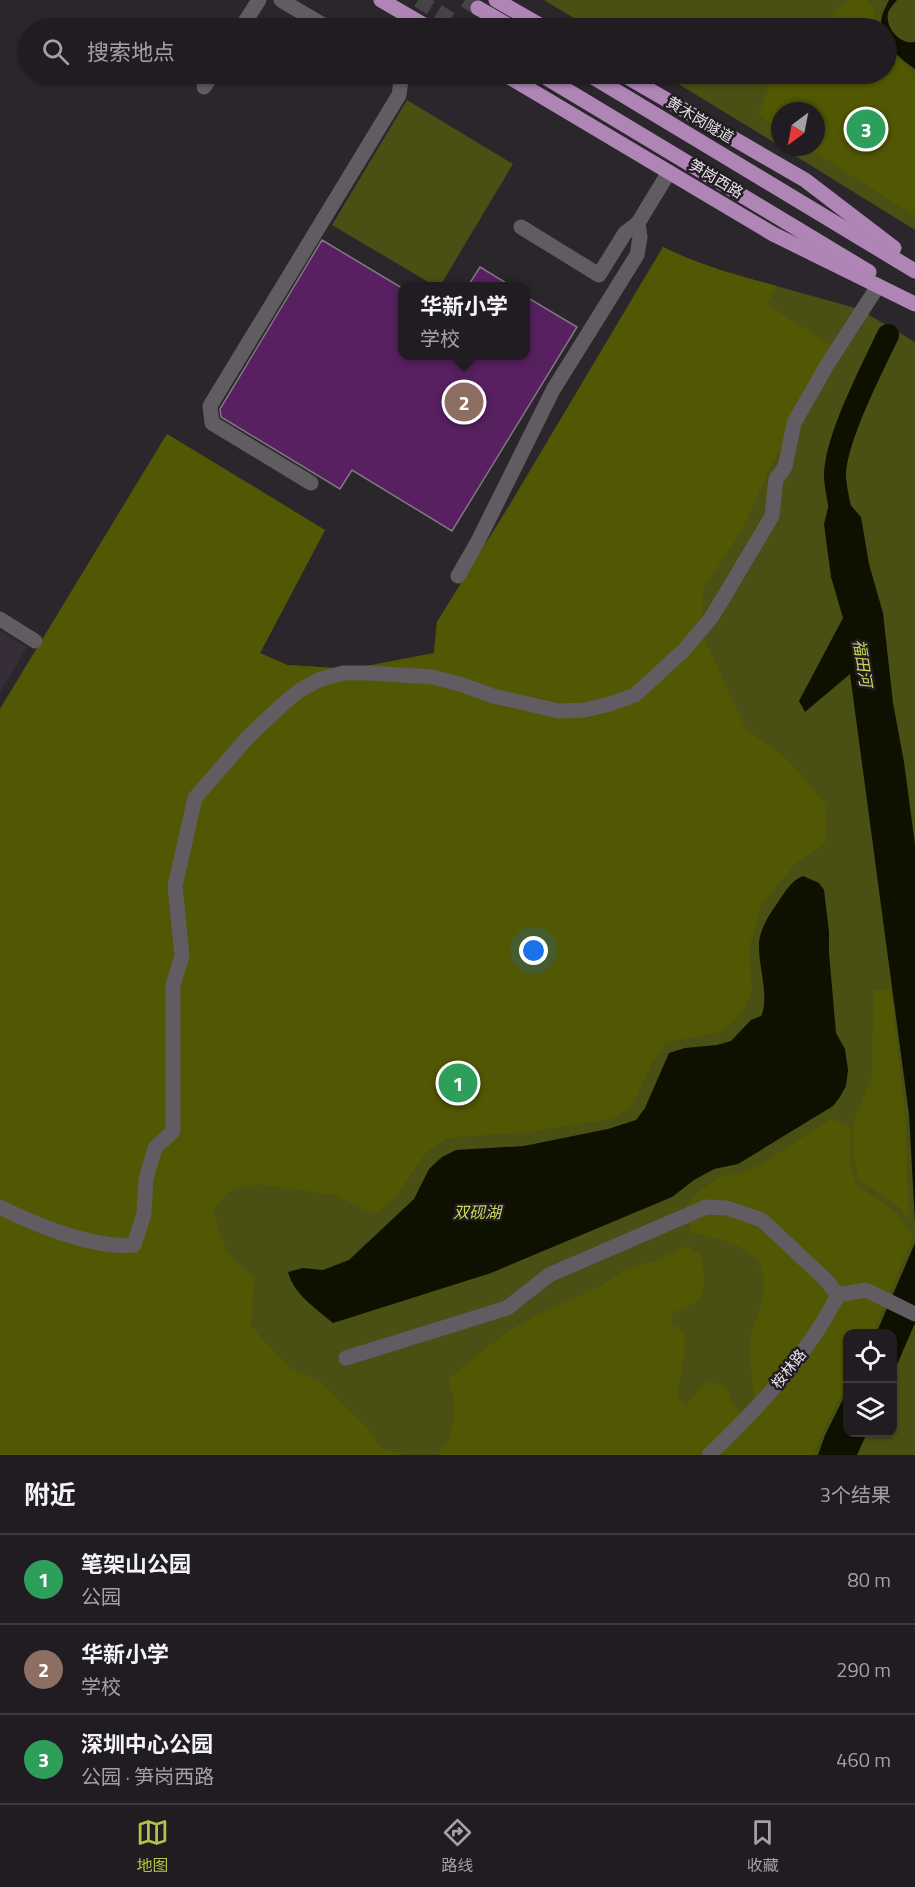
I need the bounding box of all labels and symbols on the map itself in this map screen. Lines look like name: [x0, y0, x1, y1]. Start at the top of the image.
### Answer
street label: 黄木岗隧道: [662, 90, 738, 149]
north arrow: [771, 102, 825, 156]
pin: 3: [846, 106, 886, 152]
street label: 笋岗西路: [685, 153, 748, 204]
pin: 2: [444, 380, 484, 424]
water label: 福田河: [847, 637, 879, 692]
your location: [519, 936, 548, 965]
pin: 1: [438, 1060, 478, 1106]
water label: 双砚湖: [453, 1200, 504, 1224]
street label: 桉林路: [766, 1344, 812, 1393]

